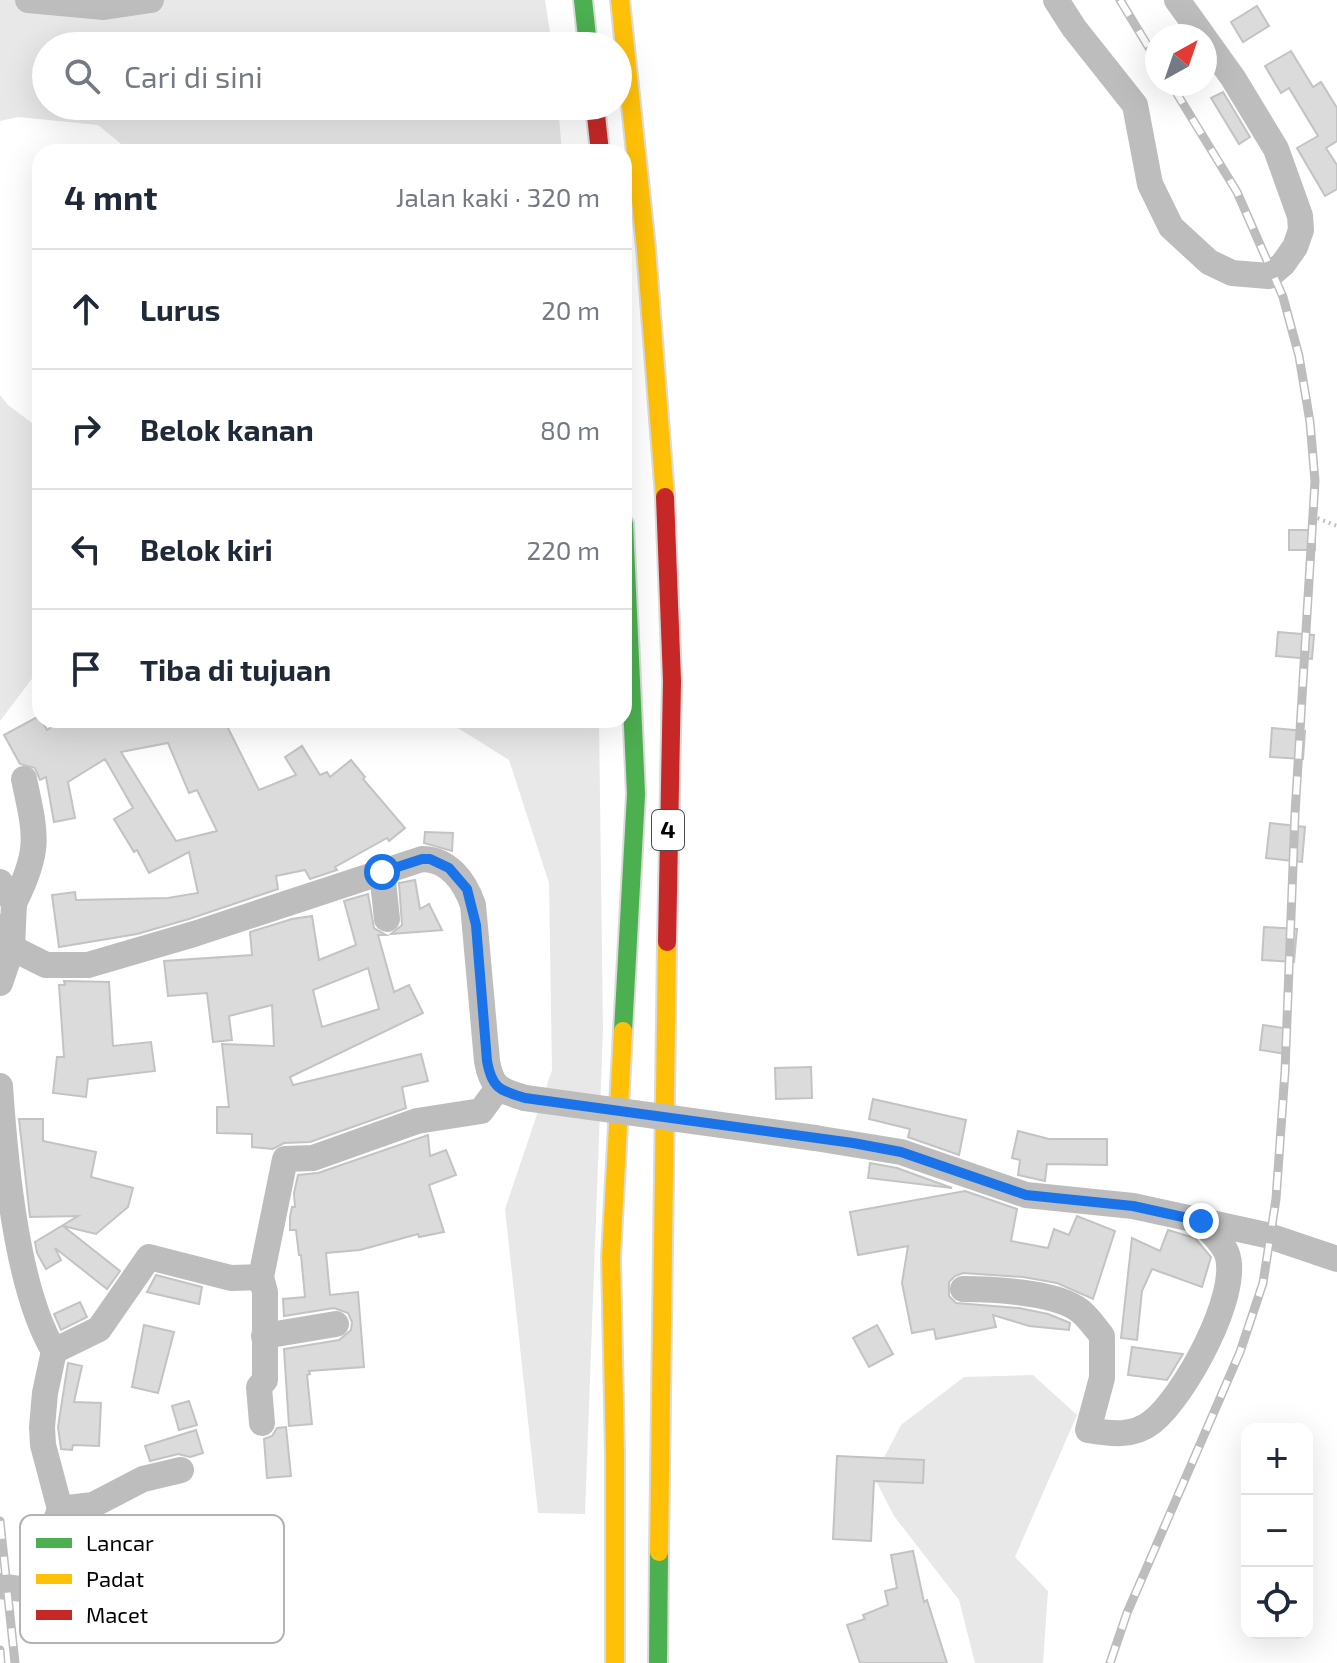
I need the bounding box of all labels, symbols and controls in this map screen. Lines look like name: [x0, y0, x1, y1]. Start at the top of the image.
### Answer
north arrow: [1145, 24, 1217, 96]
search box: [32, 32, 632, 120]
icon: search: [60, 54, 104, 98]
text: Cari di sini: [124, 58, 263, 94]
text: 4 mnt: [64, 176, 157, 217]
text: Jalan kaki · 320 m: [396, 181, 600, 212]
icon: ahead: [64, 287, 108, 331]
text: Lurus: [140, 291, 220, 327]
text: 20 m: [541, 294, 600, 325]
icon: right: [64, 407, 108, 451]
text: Belok kanan: [140, 411, 314, 447]
text: 80 m: [540, 414, 600, 445]
icon: left: [64, 527, 108, 571]
text: Belok kiri: [140, 531, 273, 567]
text: 220 m: [527, 534, 600, 565]
icon: arrive: [64, 647, 108, 691]
text: Tiba di tujuan: [140, 651, 331, 687]
road number: 4: [652, 810, 684, 850]
route start: [364, 854, 400, 890]
route end: [1183, 1203, 1219, 1239]
map controls: [1241, 1423, 1313, 1639]
button: +: [1241, 1423, 1313, 1495]
button: −: [1241, 1495, 1313, 1567]
legend: [20, 1515, 284, 1643]
text: Lancar: [86, 1529, 154, 1555]
text: Padat: [86, 1565, 144, 1591]
button: locate: [1241, 1567, 1313, 1639]
text: Macet: [86, 1601, 148, 1627]

